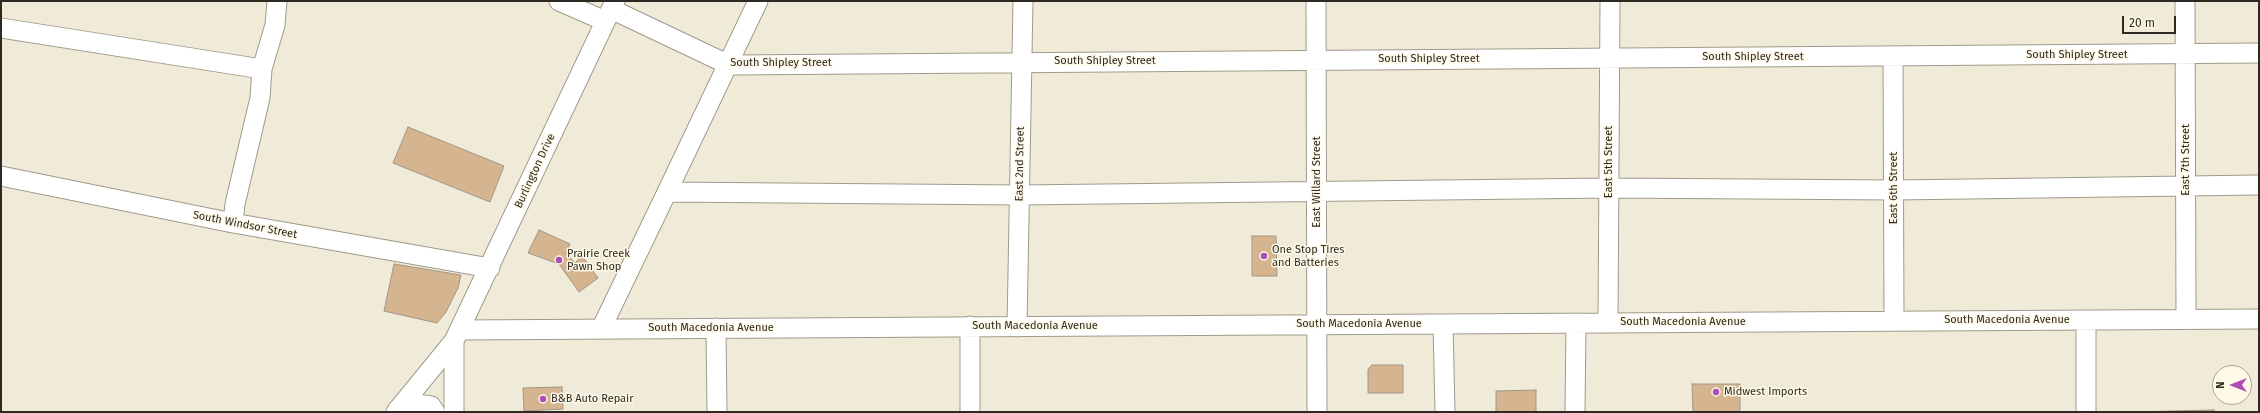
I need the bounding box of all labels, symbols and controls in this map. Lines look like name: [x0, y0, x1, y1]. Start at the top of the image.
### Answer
scale bar: [2124, 8, 2178, 34]
text: 20 m: [2129, 16, 2155, 30]
street label: South Shipley Street: [2026, 48, 2128, 62]
street label: South Shipley Street: [1702, 50, 1804, 64]
street label: South Shipley Street: [1378, 52, 1480, 66]
street label: South Shipley Street: [1054, 54, 1156, 68]
street label: South Shipley Street: [730, 56, 832, 70]
street label: East 7th Street: [2179, 124, 2193, 196]
street label: East 2nd Street: [1013, 126, 1027, 202]
street label: East 5th Street: [1602, 126, 1616, 198]
street label: Burlington Drive: [512, 131, 558, 211]
street label: East Willard Street: [1310, 136, 1324, 228]
street label: East 6th Street: [1887, 152, 1901, 224]
street label: South Windsor Street: [192, 208, 298, 242]
place label: One Stop Tires and Batteries: [1272, 243, 1344, 269]
place label: Prairie Creek Pawn Shop: [567, 247, 630, 273]
marker: One Stop Tires and Batteries: [1259, 251, 1269, 261]
marker: Prairie Creek Pawn Shop: [554, 255, 564, 265]
street label: South Macedonia Avenue: [1944, 313, 2070, 327]
street label: South Macedonia Avenue: [1620, 315, 1746, 329]
street label: South Macedonia Avenue: [1296, 317, 1422, 331]
street label: South Macedonia Avenue: [972, 319, 1098, 333]
street label: South Macedonia Avenue: [648, 321, 774, 335]
north arrow: [2212, 365, 2252, 405]
text: N: [2214, 381, 2227, 389]
place label: Midwest Imports: [1724, 385, 1807, 399]
marker: Midwest Imports: [1711, 387, 1721, 397]
place label: B&B Auto Repair: [551, 392, 633, 406]
marker: B&B Auto Repair: [538, 394, 548, 404]

